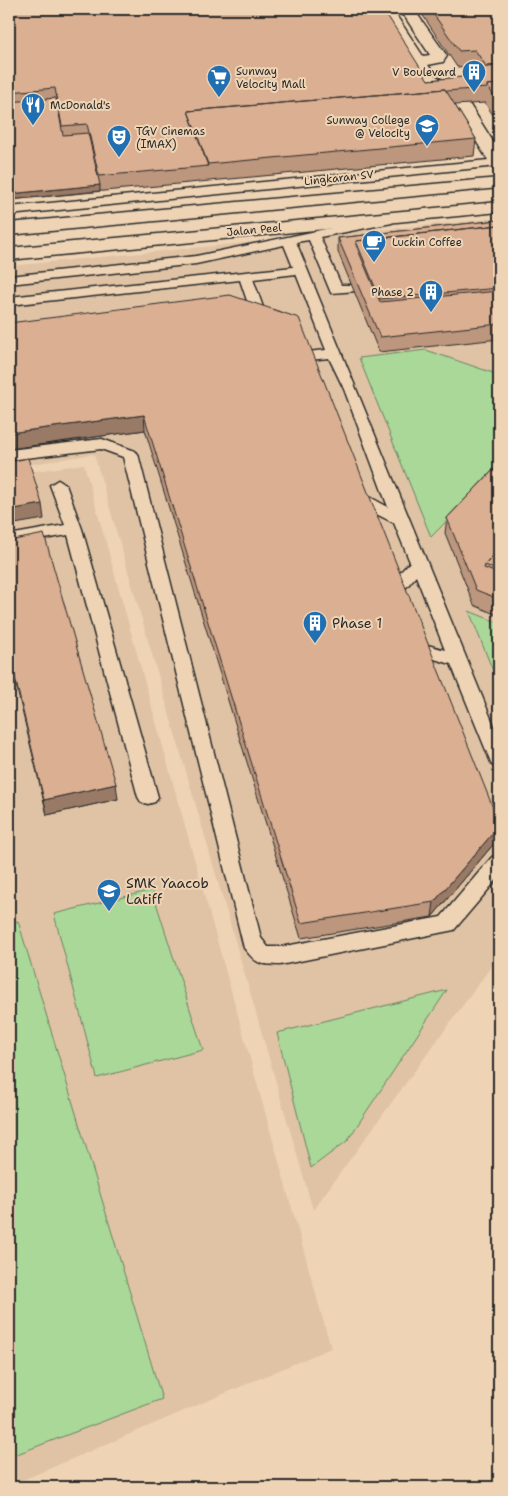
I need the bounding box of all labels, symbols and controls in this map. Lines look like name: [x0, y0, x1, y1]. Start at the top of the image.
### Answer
building icon: V Boulevard: [461, 59, 487, 93]
supermarket icon: Sunway Velocity Mall: [206, 64, 232, 98]
place label: Sunway Velocity Mall: [236, 64, 306, 92]
place label: V Boulevard: [392, 65, 456, 80]
restaurant icon: McDonald's: [20, 92, 46, 126]
place label: McDonald's: [50, 98, 110, 113]
place label: Sunway College @ Velocity: [326, 113, 410, 141]
school or university icon: Sunway College @ Velocity: [414, 113, 440, 147]
theatre icon: TGV Cinemas (IMAX): [106, 124, 132, 158]
place label: TGV Cinemas (IMAX): [136, 124, 205, 152]
street label: Lingkaran SV: [303, 167, 375, 189]
street label: Jalan Peel: [226, 220, 283, 240]
cafe icon: Luckin Coffee: [361, 229, 387, 263]
place label: Luckin Coffee: [392, 235, 462, 250]
building icon: Phase 2: [418, 279, 444, 313]
place label: Phase 2: [371, 285, 414, 300]
building icon: Phase 1: [302, 610, 328, 644]
place label: Phase 1: [332, 614, 382, 632]
place label: SMK Yaacob Latiff: [126, 874, 209, 908]
school or university icon: SMK Yaacob Latiff: [96, 878, 122, 912]

